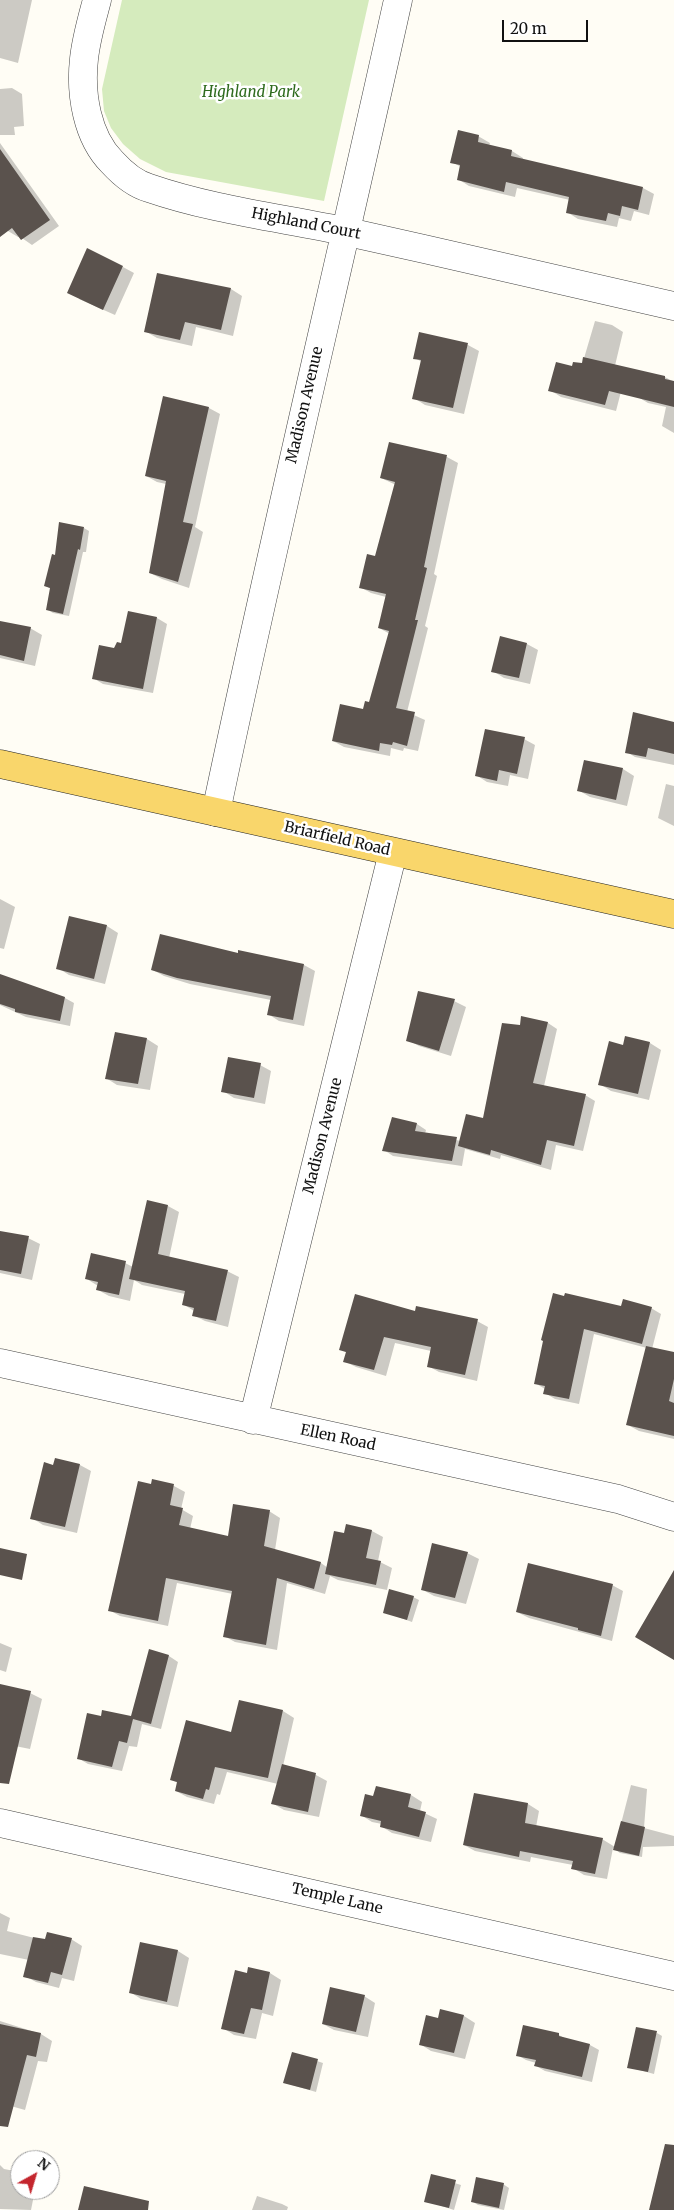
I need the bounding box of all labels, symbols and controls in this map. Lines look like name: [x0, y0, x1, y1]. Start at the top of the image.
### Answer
scale bar: [504, 10, 590, 42]
text: 20 m: [510, 19, 547, 38]
park label: Highland Park: [202, 84, 300, 102]
street label: Highland Court: [250, 205, 362, 243]
street label: Madison Avenue: [283, 345, 327, 465]
street label: Briarfield Road: [282, 818, 392, 860]
street label: Madison Avenue: [300, 1076, 346, 1196]
street label: Ellen Road: [299, 1421, 377, 1455]
street label: Temple Lane: [290, 1880, 384, 1918]
north arrow: [10, 2150, 60, 2200]
text: N: [34, 2154, 54, 2175]

